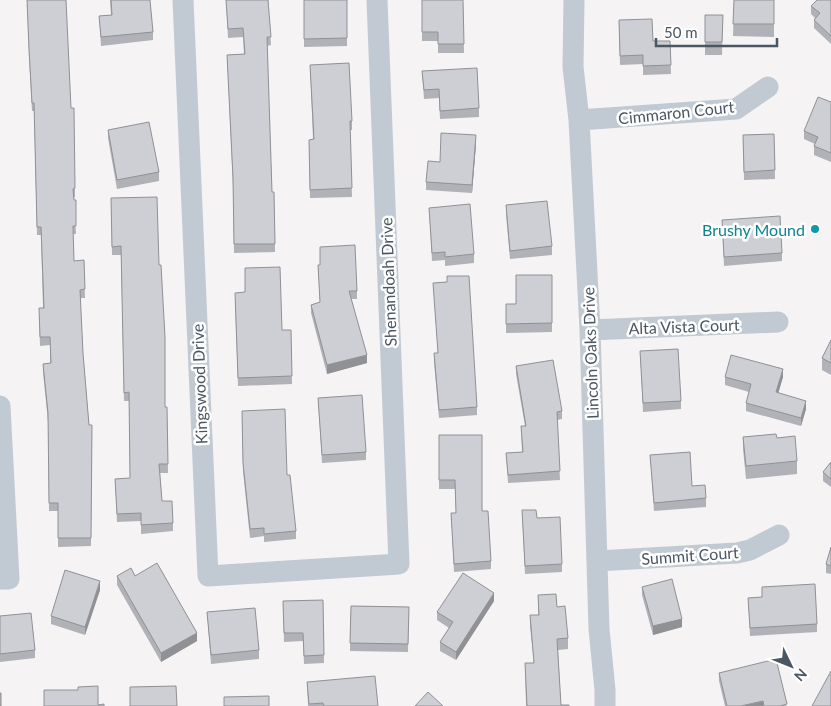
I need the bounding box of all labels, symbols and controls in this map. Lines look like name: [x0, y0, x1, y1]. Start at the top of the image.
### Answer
scale bar: [656, 15, 777, 47]
text: 50 m: [664, 23, 698, 41]
street label: Cimmaron Court: [617, 96, 735, 128]
street label: Shenandoah Drive: [376, 217, 400, 347]
place label: Brushy Mound: [702, 220, 805, 239]
marker: Brushy Mound: [809, 223, 821, 235]
street label: Lincoln Oaks Drive: [578, 287, 602, 419]
street label: Alta Vista Court: [628, 315, 740, 337]
street label: Kingswood Drive: [187, 323, 211, 445]
street label: Summit Court: [641, 542, 740, 568]
north arrow: [766, 641, 816, 691]
text: N: [791, 665, 811, 685]

